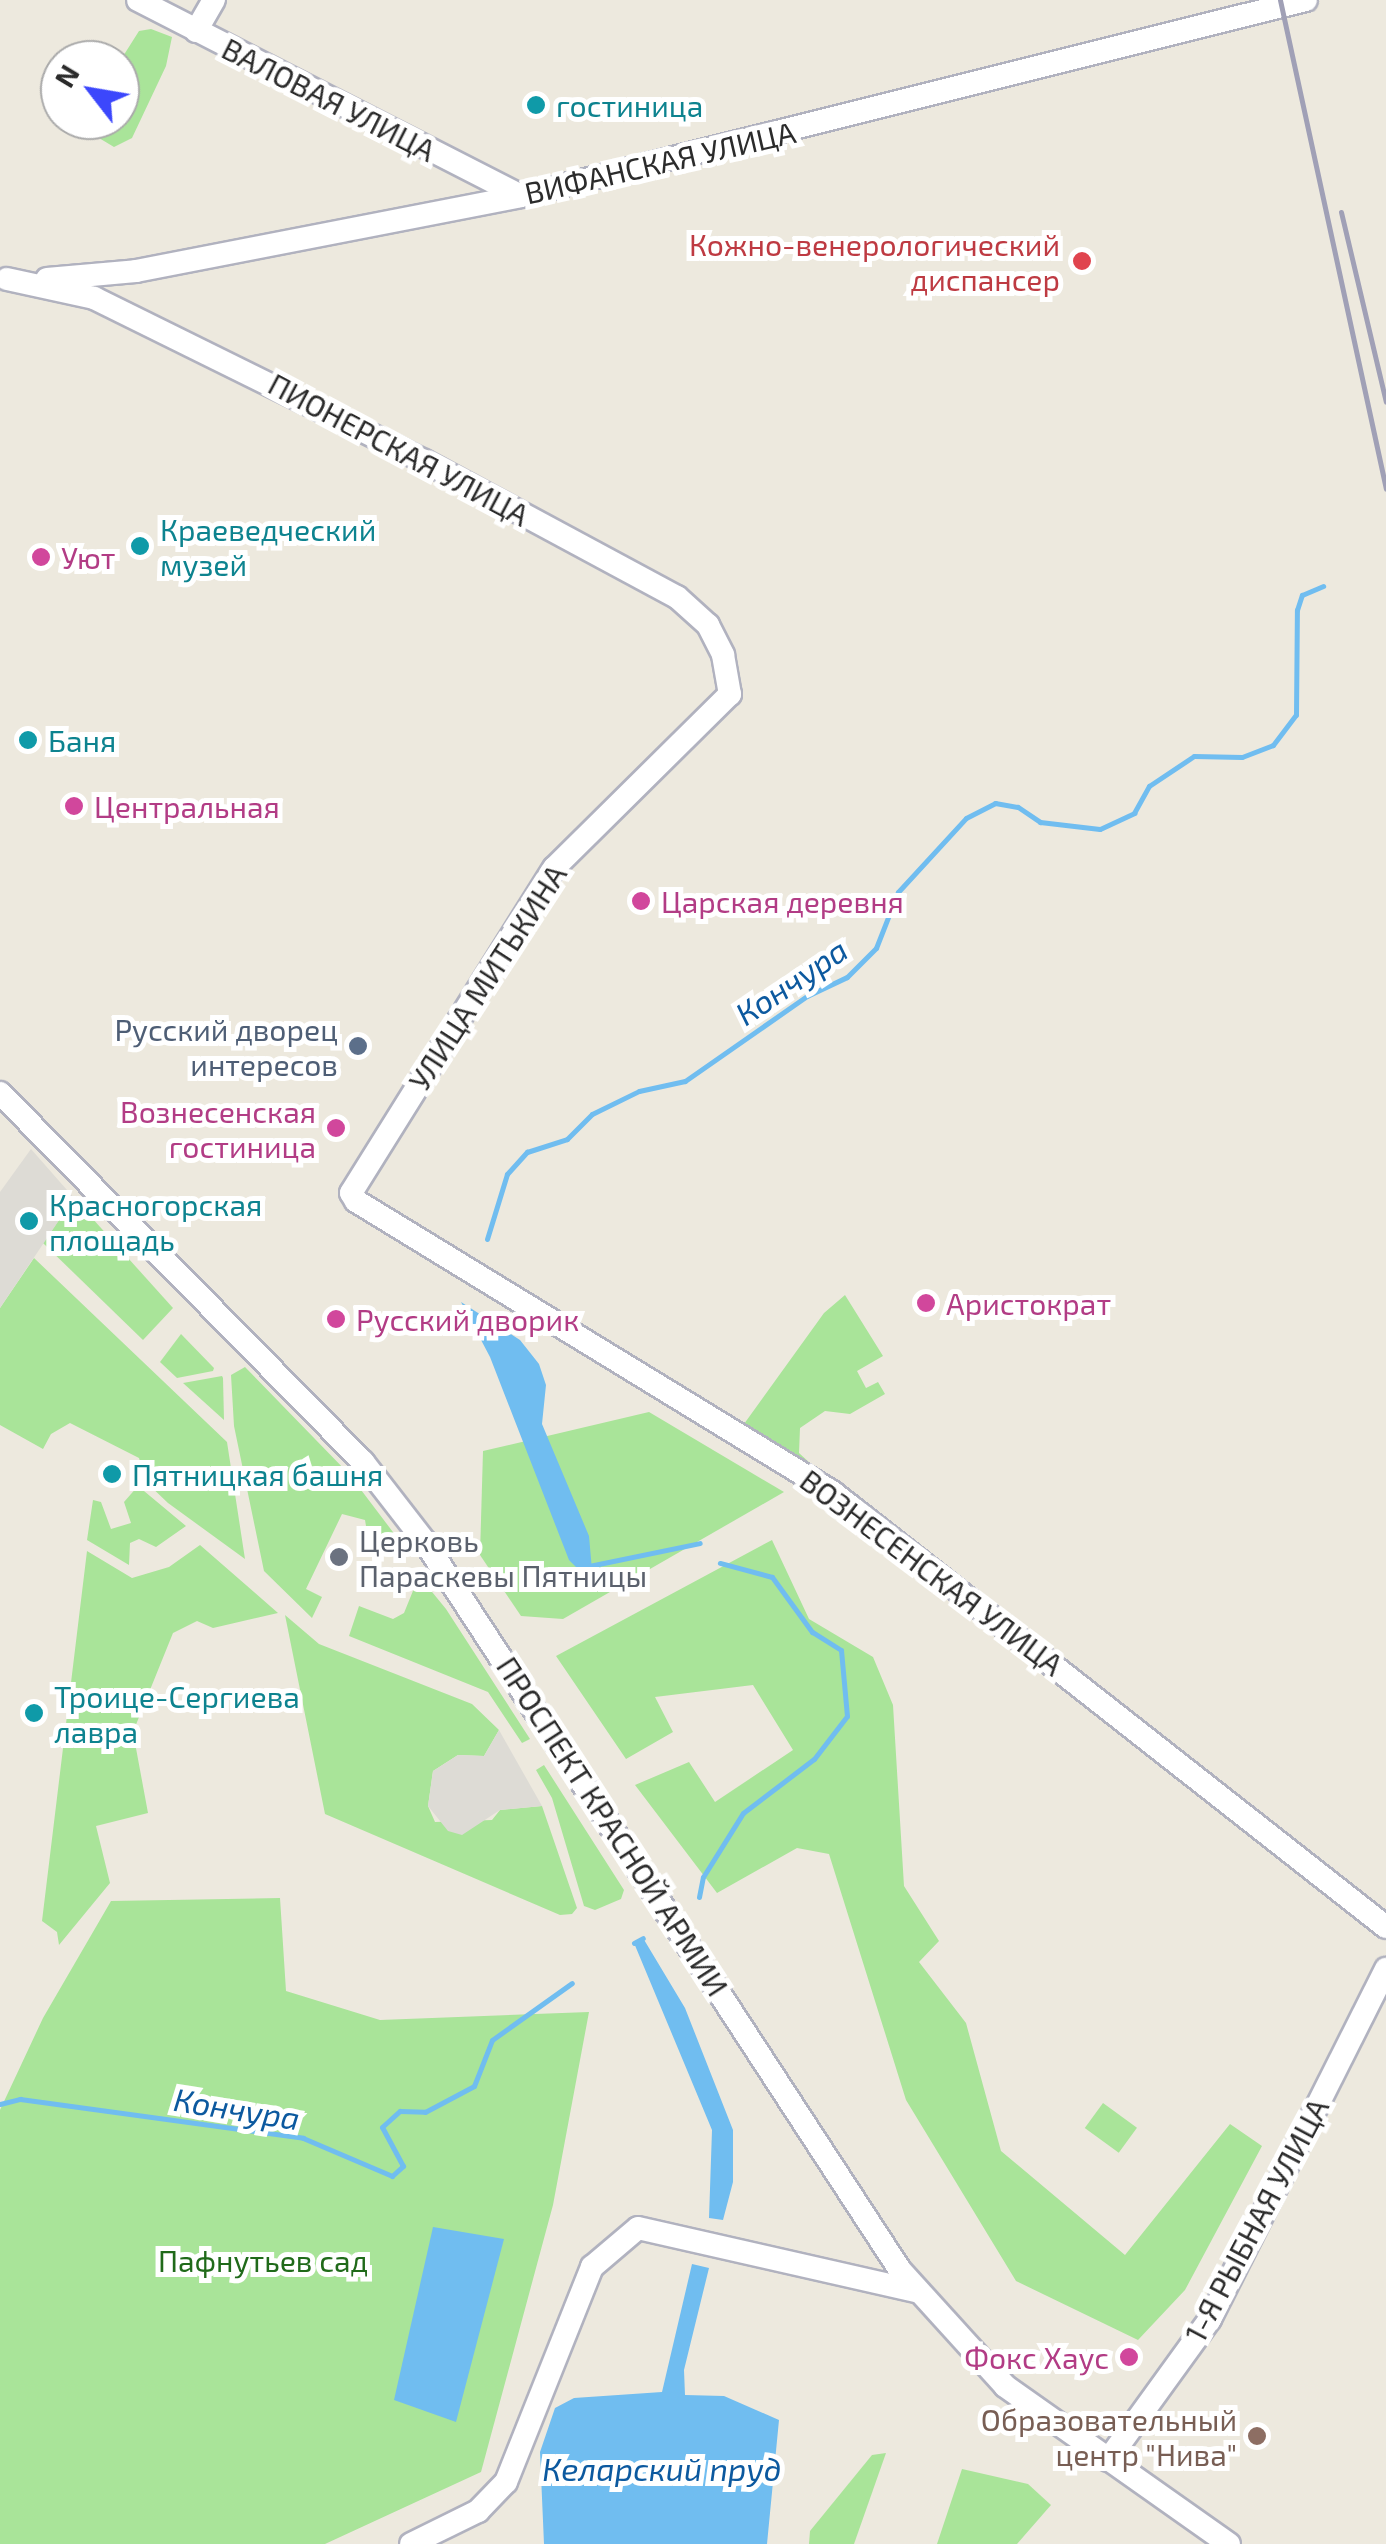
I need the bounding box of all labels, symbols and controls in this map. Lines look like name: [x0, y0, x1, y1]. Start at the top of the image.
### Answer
street label: ВАЛОВАЯ УЛИЦА: [216, 30, 442, 168]
north arrow: [40, 40, 140, 140]
text: N: [46, 58, 86, 93]
place label: гостиница: [556, 87, 703, 123]
marker: гостиница: [525, 94, 547, 116]
street label: ВИФАНСКАЯ УЛИЦА: [521, 113, 799, 211]
place label: Кожно-венерологический диспансер: [689, 226, 1060, 296]
marker: Кожно-венерологический диспансер: [1069, 248, 1095, 274]
street label: ПИОНЕРСКАЯ УЛИЦА: [263, 365, 535, 533]
place label: Краеведческий музей: [160, 511, 376, 582]
marker: Краеведческий музей: [129, 535, 151, 557]
place label: Уют: [61, 539, 116, 575]
marker: Уют: [30, 546, 52, 568]
place label: Баня: [48, 722, 116, 758]
marker: Баня: [17, 729, 39, 751]
place label: Центральная: [94, 788, 280, 824]
marker: Центральная: [63, 795, 85, 817]
street label: УЛИЦА МИТЬКИНА: [401, 857, 573, 1097]
place label: Царская деревня: [661, 883, 904, 919]
marker: Царская деревня: [630, 890, 652, 912]
water label: Кончура: [728, 930, 854, 1032]
place label: Русский дворец интересов: [114, 1011, 338, 1082]
marker: Русский дворец интересов: [347, 1035, 369, 1057]
place label: Вознесенская гостиница: [120, 1093, 316, 1164]
marker: Вознесенская гостиница: [325, 1117, 347, 1139]
place label: Красногорская площадь: [49, 1186, 262, 1256]
marker: Красногорская площадь: [18, 1210, 40, 1232]
place label: Аристoкрат: [946, 1285, 1111, 1321]
marker: Аристoкрат: [915, 1292, 937, 1314]
place label: Русский дворик: [356, 1301, 579, 1337]
marker: Русский дворик: [325, 1308, 347, 1330]
place label: Пятницкая башня: [132, 1456, 383, 1492]
street label: ВОЗНЕСЕНСКАЯ УЛИЦА: [794, 1461, 1070, 1683]
marker: Пятницкая башня: [101, 1463, 123, 1485]
place label: Церковь Параскевы Пятницы: [359, 1522, 647, 1592]
marker: Церковь Параскевы Пятницы: [328, 1546, 350, 1568]
street label: ПРОСПЕКТ КРАСНОЙ АРМИИ: [490, 1650, 736, 2002]
place label: Троице-Сергиева лавра: [54, 1678, 300, 1748]
marker: Троице-Сергиева лавра: [23, 1702, 45, 1724]
water label: Кончура: [171, 2079, 303, 2137]
street label: 1-Я РЫБНАЯ УЛИЦА: [1177, 2092, 1335, 2348]
park label: Пафнутьев сад: [158, 2242, 368, 2278]
place label: Фокс Хаус: [964, 2339, 1109, 2375]
marker: Фокс Хаус: [1118, 2346, 1140, 2368]
place label: Образовательный центр "Нива": [981, 2401, 1237, 2472]
marker: Образовательный центр "Нива": [1246, 2425, 1268, 2447]
water label: Келарский пруд: [542, 2449, 782, 2487]

